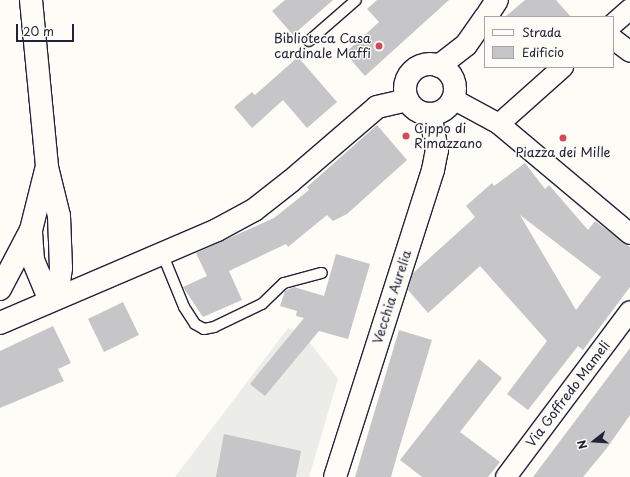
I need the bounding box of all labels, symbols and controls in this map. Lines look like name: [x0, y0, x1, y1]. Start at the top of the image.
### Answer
scale bar: [18, 16, 76, 42]
legend: [484, 16, 614, 68]
text: 20 m: [23, 22, 54, 40]
text: Strada: [522, 23, 561, 41]
place label: Biblioteca Casa cardinale Maffi: [274, 31, 371, 62]
marker: Biblioteca Casa cardinale Maffi: [374, 41, 384, 51]
text: Edificio: [522, 43, 564, 61]
place label: Cippo di Rimazzano: [414, 121, 482, 152]
marker: Cippo di Rimazzano: [401, 131, 411, 141]
marker: Piazza dei Mille: [558, 133, 568, 143]
place label: Piazza dei Mille: [515, 144, 611, 160]
street label: Vecchia Aurelia: [370, 249, 414, 345]
street label: Via Goffredo Mameli: [523, 338, 613, 450]
north arrow: [574, 421, 614, 461]
text: N: [573, 438, 591, 451]

